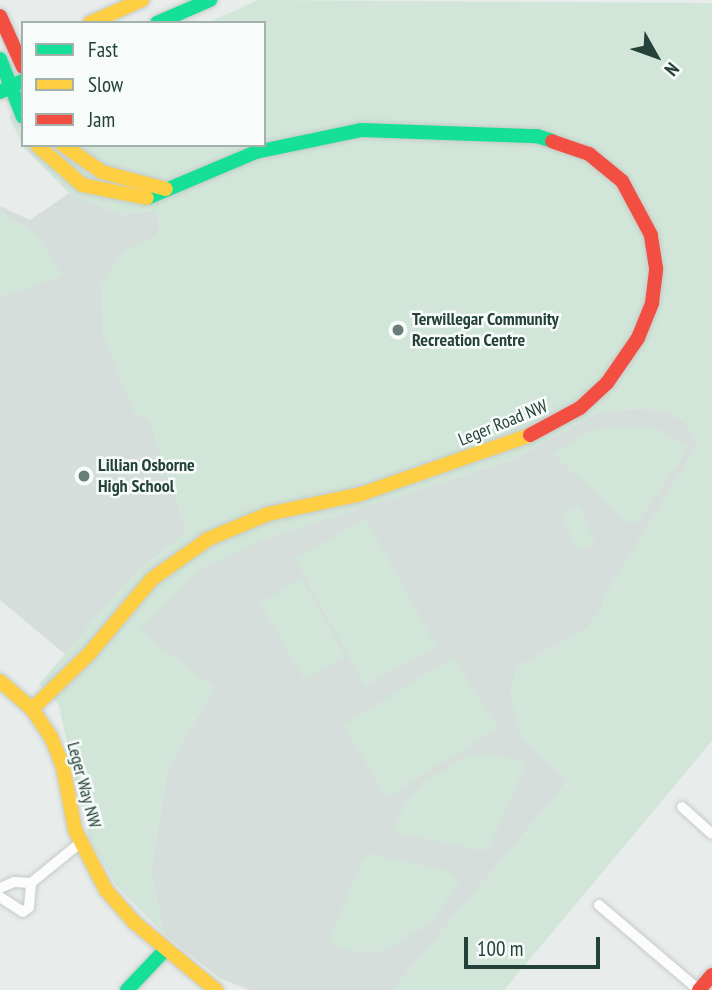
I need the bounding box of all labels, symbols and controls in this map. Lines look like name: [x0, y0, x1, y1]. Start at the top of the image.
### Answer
legend: [21, 21, 266, 147]
north arrow: [621, 21, 691, 91]
text: Fast: [88, 36, 118, 63]
text: N: [660, 58, 685, 81]
text: Slow: [88, 71, 123, 98]
text: Jam: [88, 106, 115, 133]
place label: Terwillegar Community Recreation Centre: [412, 309, 559, 352]
marker: Terwillegar Community Recreation Centre: [390, 322, 406, 338]
street label: Leger Road NW: [455, 395, 551, 451]
place label: Lillian Osborne High School: [98, 455, 195, 498]
marker: Lillian Osborne High School: [76, 468, 92, 484]
street label: Leger Way NW: [62, 739, 106, 831]
scale bar: [467, 923, 604, 967]
text: 100 m: [477, 935, 523, 962]

